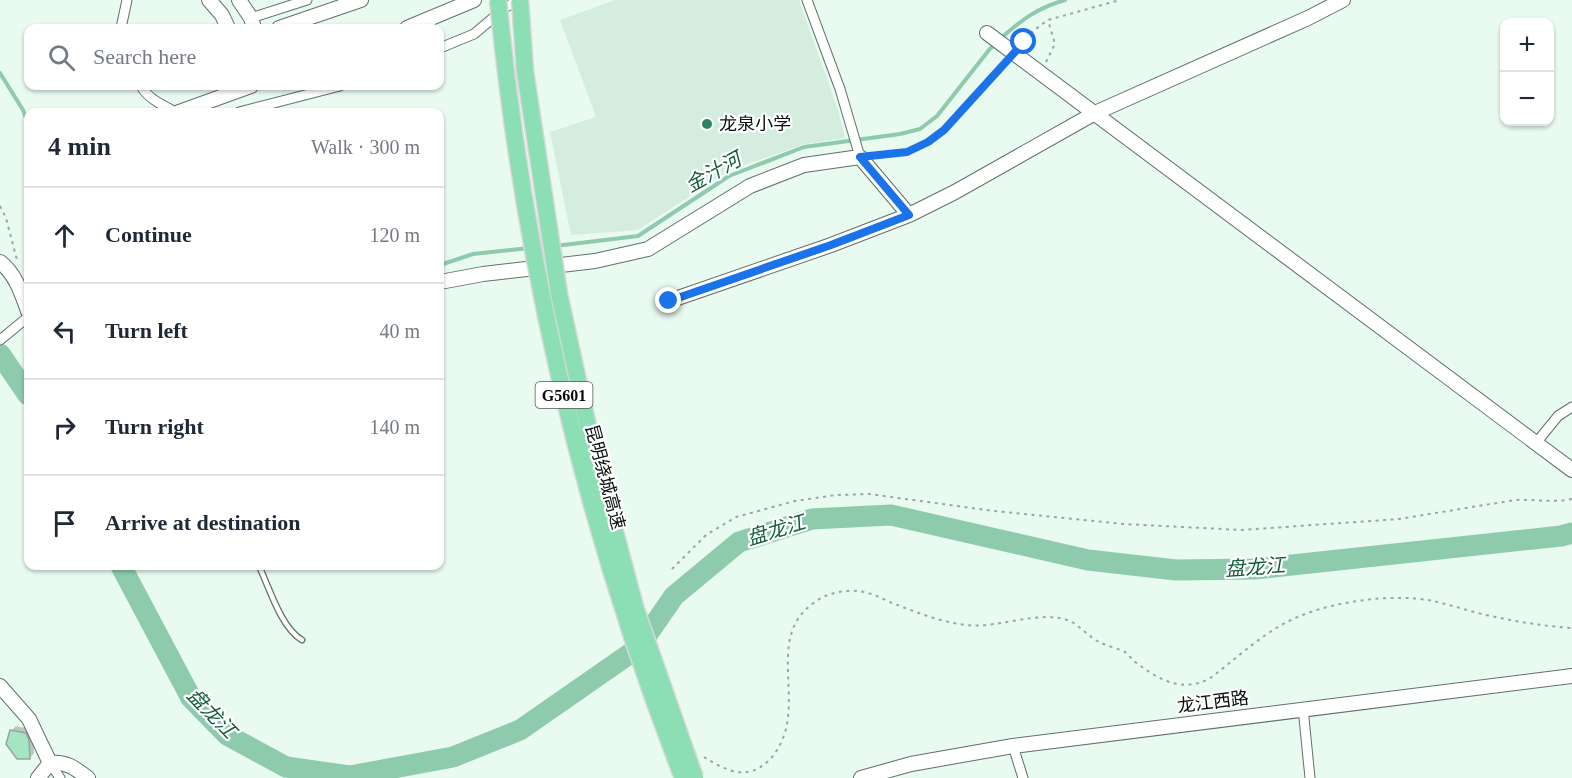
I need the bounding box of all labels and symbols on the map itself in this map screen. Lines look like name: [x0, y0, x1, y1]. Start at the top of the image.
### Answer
route start: [1010, 28, 1036, 54]
place label: 龙泉小学: [719, 114, 791, 134]
marker: 龙泉小学: [700, 117, 714, 131]
water label: 金汁河: [681, 146, 748, 196]
route end: [655, 287, 681, 313]
road number: G5601: [536, 382, 592, 408]
street label: 昆明绕城高速: [581, 422, 629, 532]
water label: 盘龙江: [744, 510, 810, 549]
water label: 盘龙江: [1224, 554, 1288, 580]
water label: 盘龙江: [183, 684, 242, 744]
street label: 龙江西路: [1176, 688, 1250, 716]

